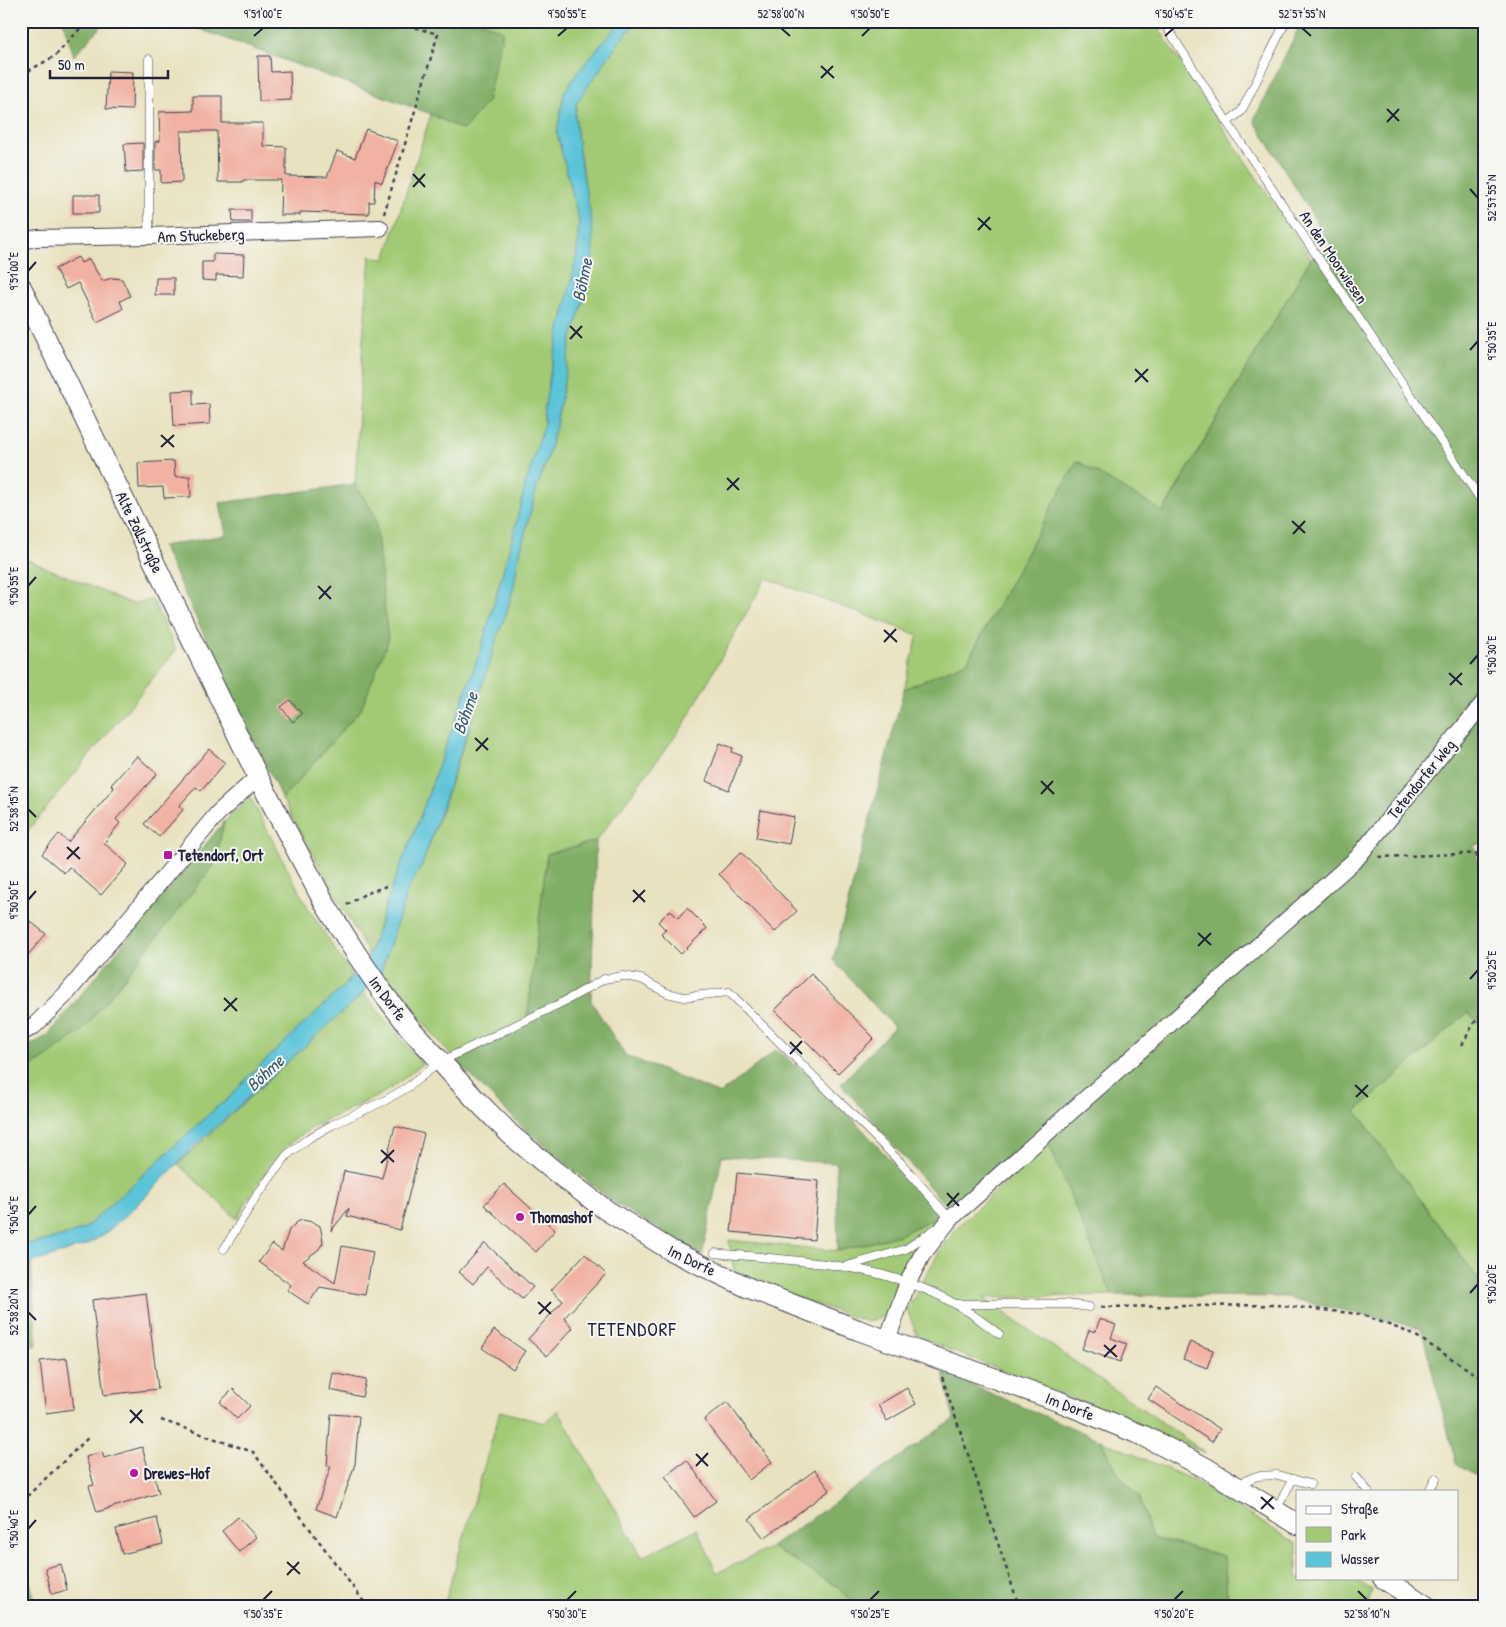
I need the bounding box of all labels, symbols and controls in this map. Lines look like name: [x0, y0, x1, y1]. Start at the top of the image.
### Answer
text: 9°51'00"E: [244, 5, 283, 22]
text: 9°50'55"E: [548, 5, 587, 22]
text: 52°58'00"N: [758, 5, 804, 22]
text: 9°50'50"E: [850, 5, 890, 22]
text: 9°50'45"E: [1155, 5, 1194, 22]
text: 52°57'55"N: [1279, 5, 1325, 22]
scale bar: [50, 48, 168, 80]
text: 50 m: [58, 54, 85, 75]
text: 52°57'55"N: [1483, 175, 1500, 221]
street label: An den Moorwiesen: [1295, 206, 1373, 308]
street label: Am Stuckeberg: [157, 222, 245, 248]
text: 9°51'00"E: [5, 251, 22, 290]
water label: Böhme: [566, 256, 599, 304]
text: 9°50'35"E: [1483, 321, 1500, 361]
street label: Alte Zollstraße: [111, 488, 169, 577]
text: 9°50'55"E: [5, 566, 22, 605]
text: 9°50'30"E: [1483, 635, 1500, 675]
water label: Böhme: [446, 688, 484, 738]
street label: Tetendorfer Weg: [1382, 734, 1460, 824]
text: 52°58'15"N: [5, 786, 22, 832]
place label: Tetendorf, Ort: [177, 844, 264, 866]
marker: Tetendorf, Ort: [162, 849, 174, 861]
text: 9°50'50"E: [5, 880, 22, 920]
text: 9°50'25"E: [1483, 950, 1500, 990]
street label: Im Dorfe: [364, 971, 412, 1025]
water label: Böhme: [241, 1049, 290, 1097]
text: 9°50'45"E: [5, 1195, 22, 1234]
place label: Thomashof: [529, 1206, 593, 1228]
marker: Thomashof: [514, 1211, 526, 1223]
street label: Im Dorfe: [664, 1239, 720, 1281]
text: 9°50'20"E: [1483, 1264, 1500, 1304]
text: 52°58'20"N: [5, 1289, 22, 1335]
district label: TETENDORF: [587, 1316, 677, 1342]
street label: Im Dorfe: [1042, 1387, 1098, 1426]
place label: Drewes-Hof: [144, 1462, 210, 1484]
marker: Drewes-Hof: [128, 1467, 140, 1479]
legend: [1296, 1490, 1458, 1580]
text: Straße: [1341, 1498, 1379, 1519]
text: 9°50'40"E: [5, 1509, 22, 1548]
text: Park: [1341, 1524, 1366, 1545]
text: Wasser: [1341, 1548, 1380, 1569]
text: 9°50'35"E: [243, 1605, 283, 1622]
text: 9°50'30"E: [547, 1605, 587, 1622]
text: 9°50'25"E: [850, 1605, 890, 1622]
text: 9°50'20"E: [1154, 1605, 1194, 1622]
text: 52°58'10"N: [1344, 1605, 1390, 1622]

